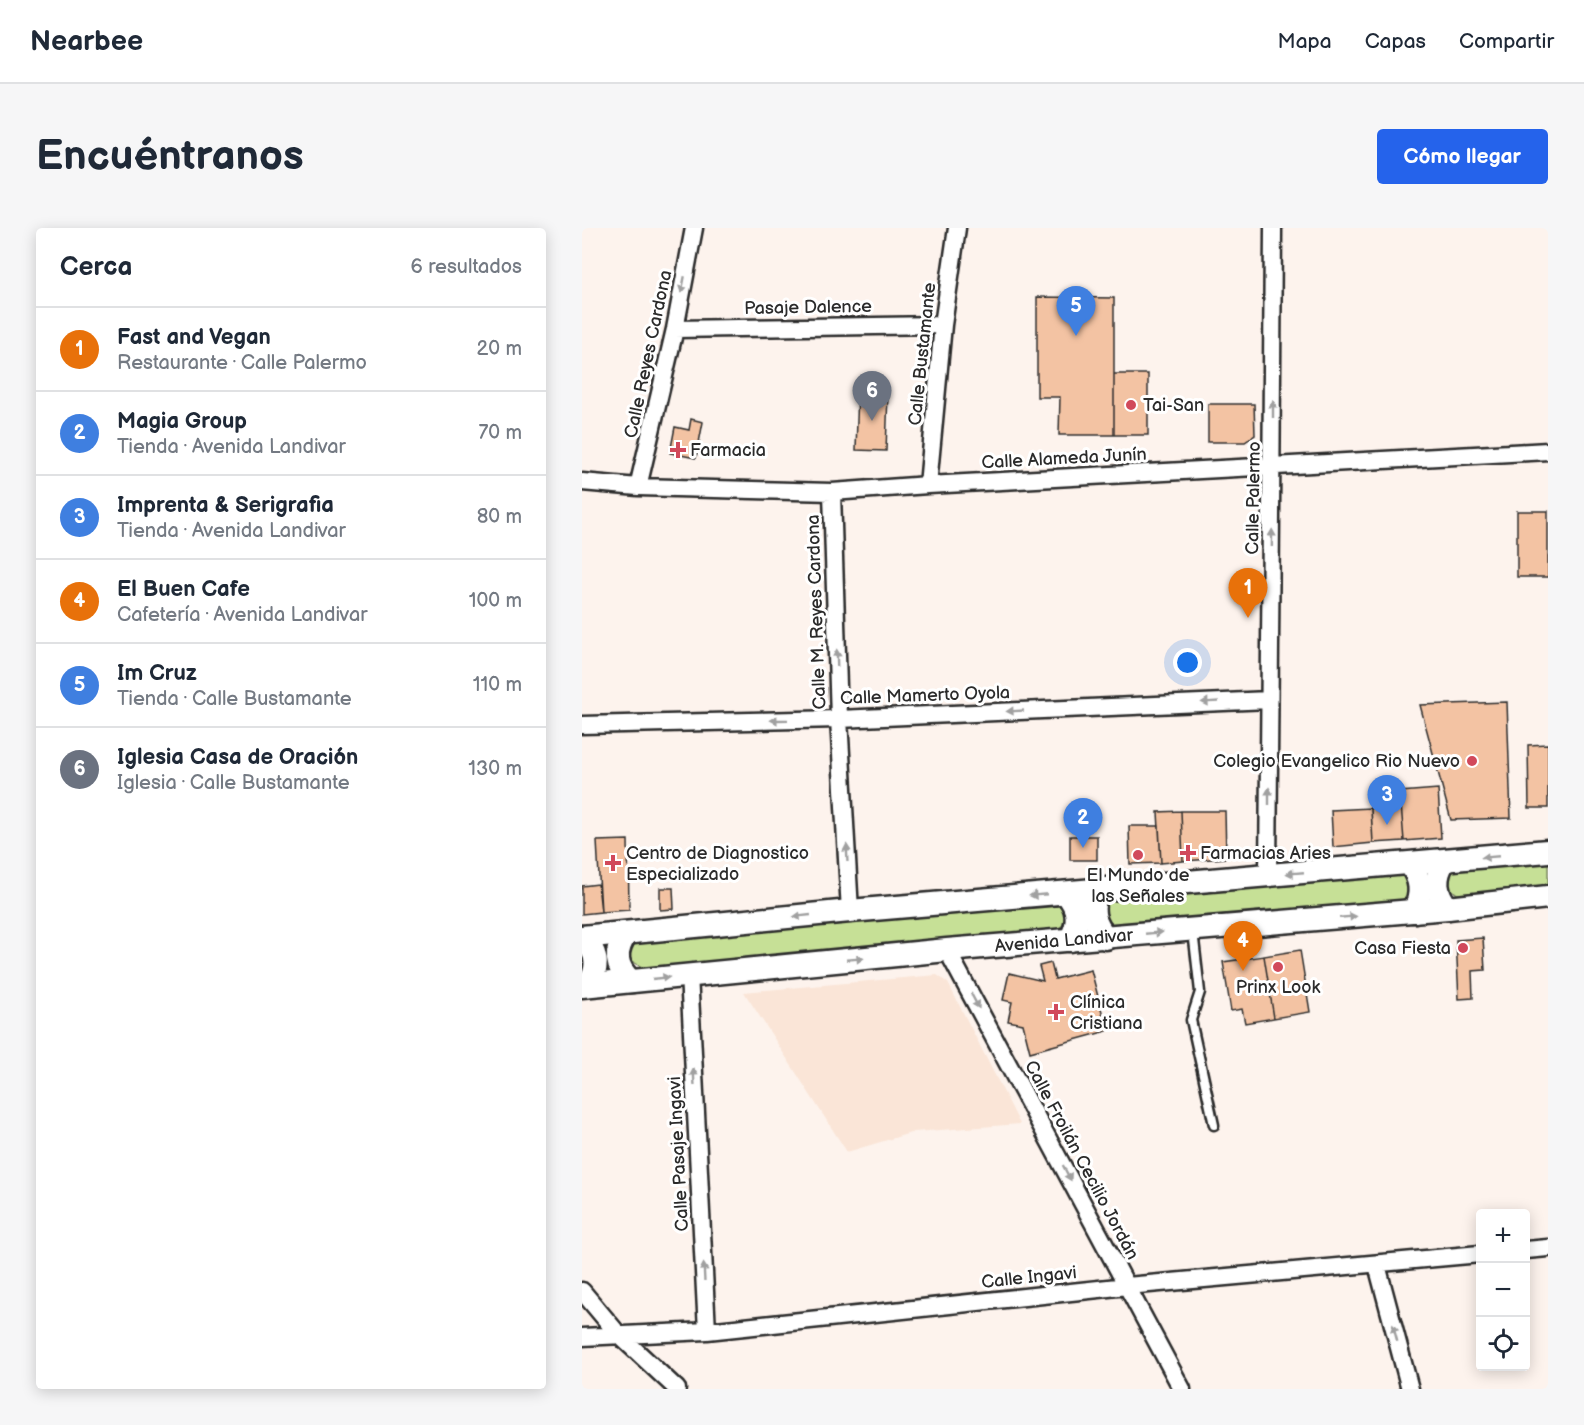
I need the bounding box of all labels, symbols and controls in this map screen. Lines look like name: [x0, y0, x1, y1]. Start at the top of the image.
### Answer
text: Nearbee: [30, 25, 143, 58]
text: Mapa: [1278, 29, 1332, 54]
text: Capas: [1365, 29, 1426, 54]
text: Compartir: [1459, 29, 1554, 54]
button: Cómo llegar: [1377, 129, 1548, 184]
text: Encuéntranos: [36, 131, 304, 182]
text: Cerca: [60, 252, 132, 283]
text: 6 resultados: [411, 255, 522, 279]
street label: Calle Reyes Cardona: [620, 268, 677, 440]
one-way arrow: [678, 276, 687, 295]
street label: Calle Bustamante: [905, 281, 940, 427]
pin: 5: [1056, 286, 1096, 336]
street label: Pasaje Dalence: [744, 296, 872, 319]
text: Fast and Vegan: [117, 324, 271, 351]
text: 1: [75, 337, 84, 361]
text: 20 m: [477, 337, 522, 361]
text: Restaurante · Calle Palermo: [117, 351, 367, 375]
pin: 6: [852, 372, 892, 421]
place label: Tai-San: [1143, 395, 1204, 416]
marker: Tai-San: [1124, 398, 1138, 412]
one-way arrow: [1268, 400, 1278, 419]
text: Magia Group: [117, 408, 247, 435]
text: 2: [74, 421, 85, 445]
text: 70 m: [478, 421, 522, 445]
text: Tienda · Avenida Landivar: [117, 435, 346, 459]
place label: Farmacia: [690, 440, 766, 461]
street label: Calle Palermo: [1242, 441, 1265, 555]
marker: Farmacia: [671, 443, 685, 457]
street label: Calle Alameda Junín: [981, 444, 1147, 473]
text: Imprenta & Serigrafia: [117, 492, 334, 519]
text: 3: [74, 505, 85, 529]
text: 80 m: [477, 505, 522, 529]
street label: Calle M. Reyes Cardona: [803, 514, 830, 710]
text: Tienda · Avenida Landivar: [117, 519, 346, 543]
one-way arrow: [1267, 529, 1276, 548]
pin: 1: [1228, 568, 1268, 618]
text: El Buen Cafe: [117, 576, 250, 603]
text: 4: [74, 589, 85, 613]
text: 100 m: [469, 589, 522, 613]
text: Cafetería · Avenida Landivar: [117, 603, 367, 627]
one-way arrow: [833, 648, 842, 667]
your location: [1173, 648, 1202, 677]
text: Im Cruz: [117, 660, 197, 687]
text: 5: [74, 673, 85, 697]
text: 110 m: [473, 673, 522, 697]
street label: Calle Mamerto Oyola: [840, 682, 1010, 709]
text: Tienda · Calle Bustamante: [117, 687, 352, 711]
one-way arrow: [1201, 698, 1220, 707]
one-way arrow: [1006, 706, 1025, 715]
one-way arrow: [769, 715, 788, 725]
text: Iglesia Casa de Oración: [117, 744, 358, 771]
place label: Colegio Evangelico Rio Nuevo: [1213, 751, 1460, 772]
marker: Colegio Evangelico Rio Nuevo: [1465, 754, 1479, 768]
text: 6: [73, 757, 86, 781]
text: 130 m: [468, 757, 522, 781]
text: Iglesia · Calle Bustamante: [117, 771, 350, 795]
pin: 3: [1368, 776, 1406, 825]
one-way arrow: [1264, 787, 1274, 806]
pin: 2: [1064, 798, 1102, 848]
place label: Centro de Diagnostico Especializado: [626, 843, 809, 885]
one-way arrow: [842, 843, 852, 862]
place label: Farmacias Aries: [1200, 843, 1331, 864]
marker: Farmacias Aries: [1181, 846, 1195, 860]
marker: El Mundo de las Señales: [1131, 848, 1145, 862]
one-way arrow: [1480, 852, 1499, 862]
marker: Centro de Diagnostico Especializado: [604, 854, 622, 872]
place label: El Mundo de las Señales: [1087, 865, 1190, 907]
one-way arrow: [1286, 868, 1305, 878]
one-way arrow: [1029, 890, 1048, 900]
one-way arrow: [793, 911, 812, 921]
one-way arrow: [1339, 912, 1358, 921]
pin: 4: [1224, 922, 1262, 971]
street label: Avenida Landivar: [994, 924, 1134, 957]
one-way arrow: [1145, 929, 1164, 938]
place label: Casa Fiesta: [1354, 938, 1451, 959]
marker: Casa Fiesta: [1456, 941, 1470, 955]
one-way arrow: [846, 954, 865, 964]
marker: Prinx Look: [1271, 960, 1285, 974]
one-way arrow: [652, 973, 671, 982]
place label: Prinx Look: [1236, 977, 1320, 998]
place label: Clínica Cristiana: [1070, 992, 1143, 1034]
one-way arrow: [970, 993, 980, 1010]
marker: Clínica Cristiana: [1047, 1003, 1065, 1021]
street label: Calle Froilán Cecilio Jordán: [1020, 1057, 1143, 1263]
one-way arrow: [690, 1068, 699, 1087]
street label: Calle Pasaje Ingavi: [664, 1076, 693, 1232]
one-way arrow: [1062, 1165, 1072, 1182]
map controls: [1476, 1209, 1530, 1371]
button: +: [1476, 1209, 1530, 1263]
street label: Calle Ingavi: [980, 1262, 1078, 1293]
one-way arrow: [699, 1263, 708, 1282]
button: −: [1476, 1263, 1530, 1317]
button: locate: [1476, 1317, 1530, 1371]
one-way arrow: [1390, 1323, 1399, 1341]

